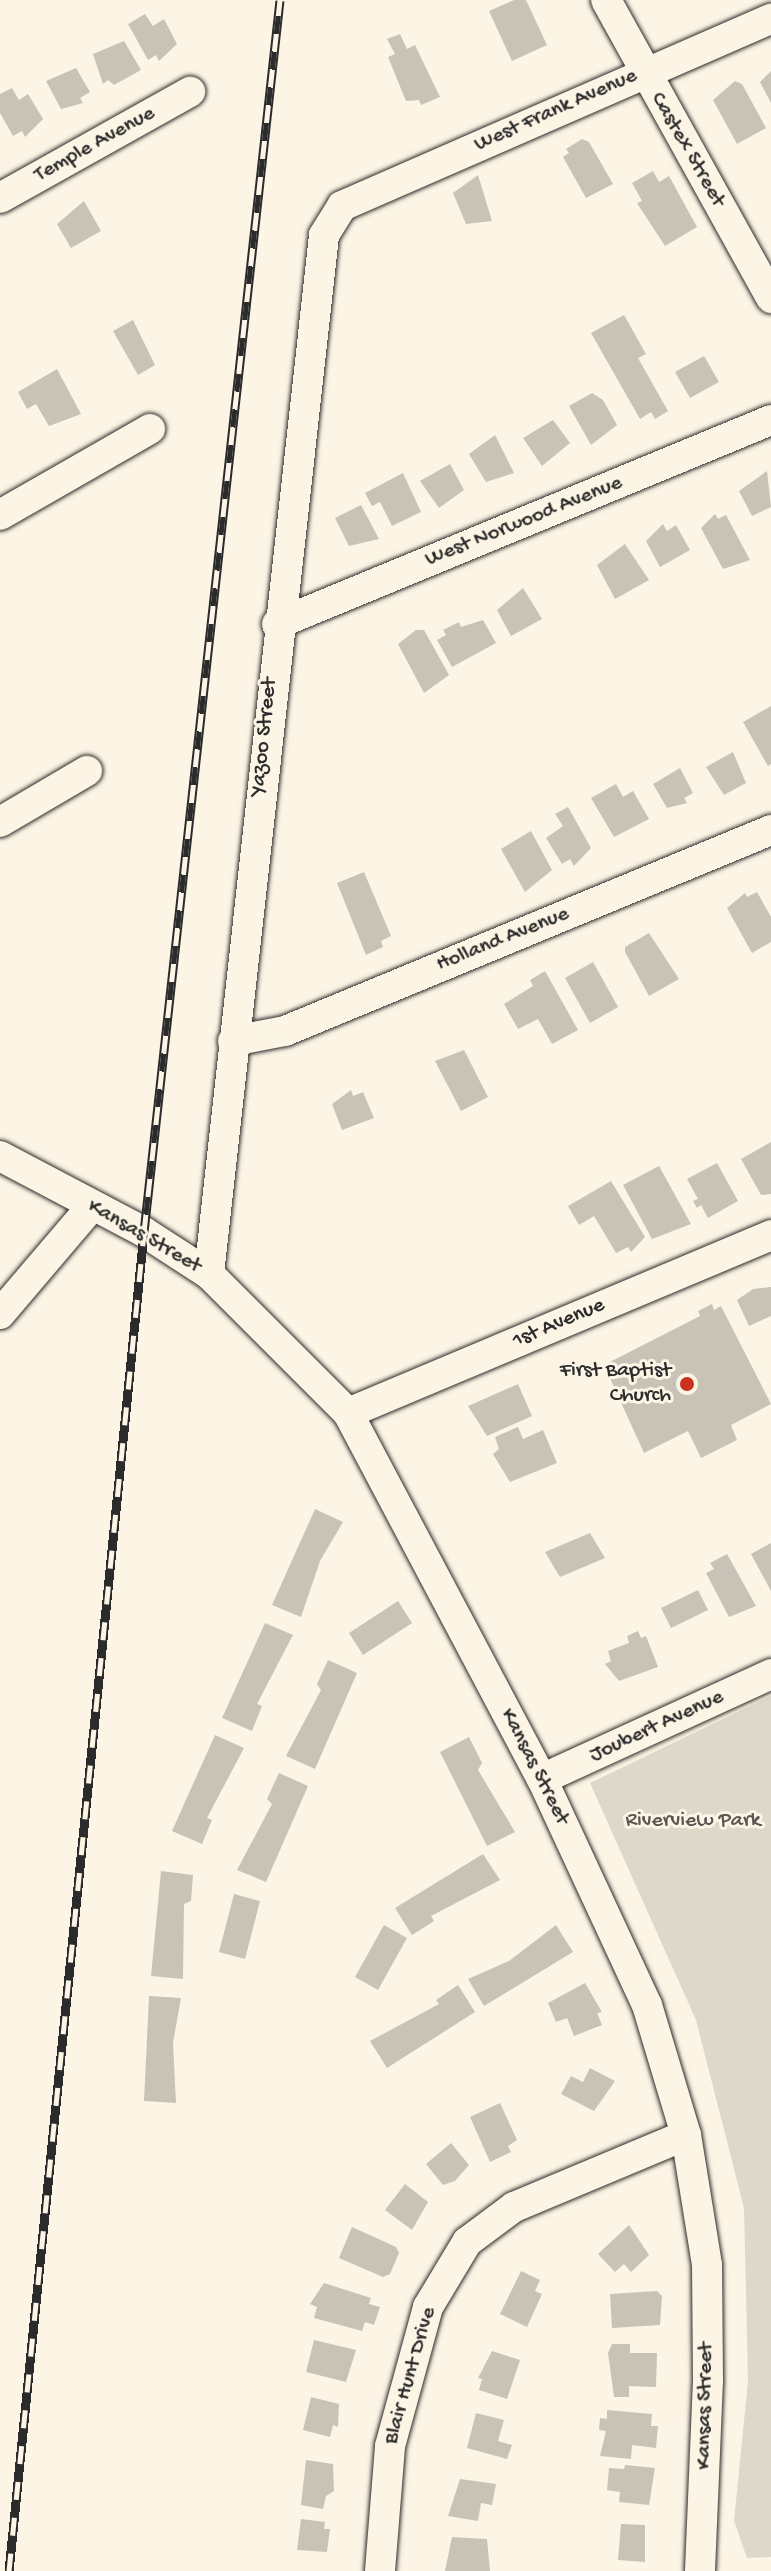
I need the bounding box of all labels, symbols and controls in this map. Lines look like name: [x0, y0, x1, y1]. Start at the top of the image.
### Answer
street label: West Frank Avenue: [471, 63, 641, 159]
street label: Castex Street: [644, 88, 730, 212]
street label: Temple Avenue: [30, 101, 160, 189]
street label: West Norwood Avenue: [422, 470, 626, 574]
street label: Yazoo Street: [246, 677, 284, 797]
street label: Holland Avenue: [433, 901, 573, 979]
street label: Kansas Street: [82, 1194, 206, 1280]
street label: 1st Avenue: [509, 1293, 609, 1355]
place label: First Baptist Church: [560, 1358, 671, 1410]
marker: First Baptist Church: [678, 1375, 696, 1393]
street label: Joubert Avenue: [586, 1685, 728, 1769]
street label: Kansas Street: [493, 1704, 575, 1830]
park label: Riverview Park: [625, 1809, 761, 1835]
street label: Blair Hunt Drive: [379, 2304, 443, 2448]
street label: Kansas Street: [692, 2342, 720, 2470]

